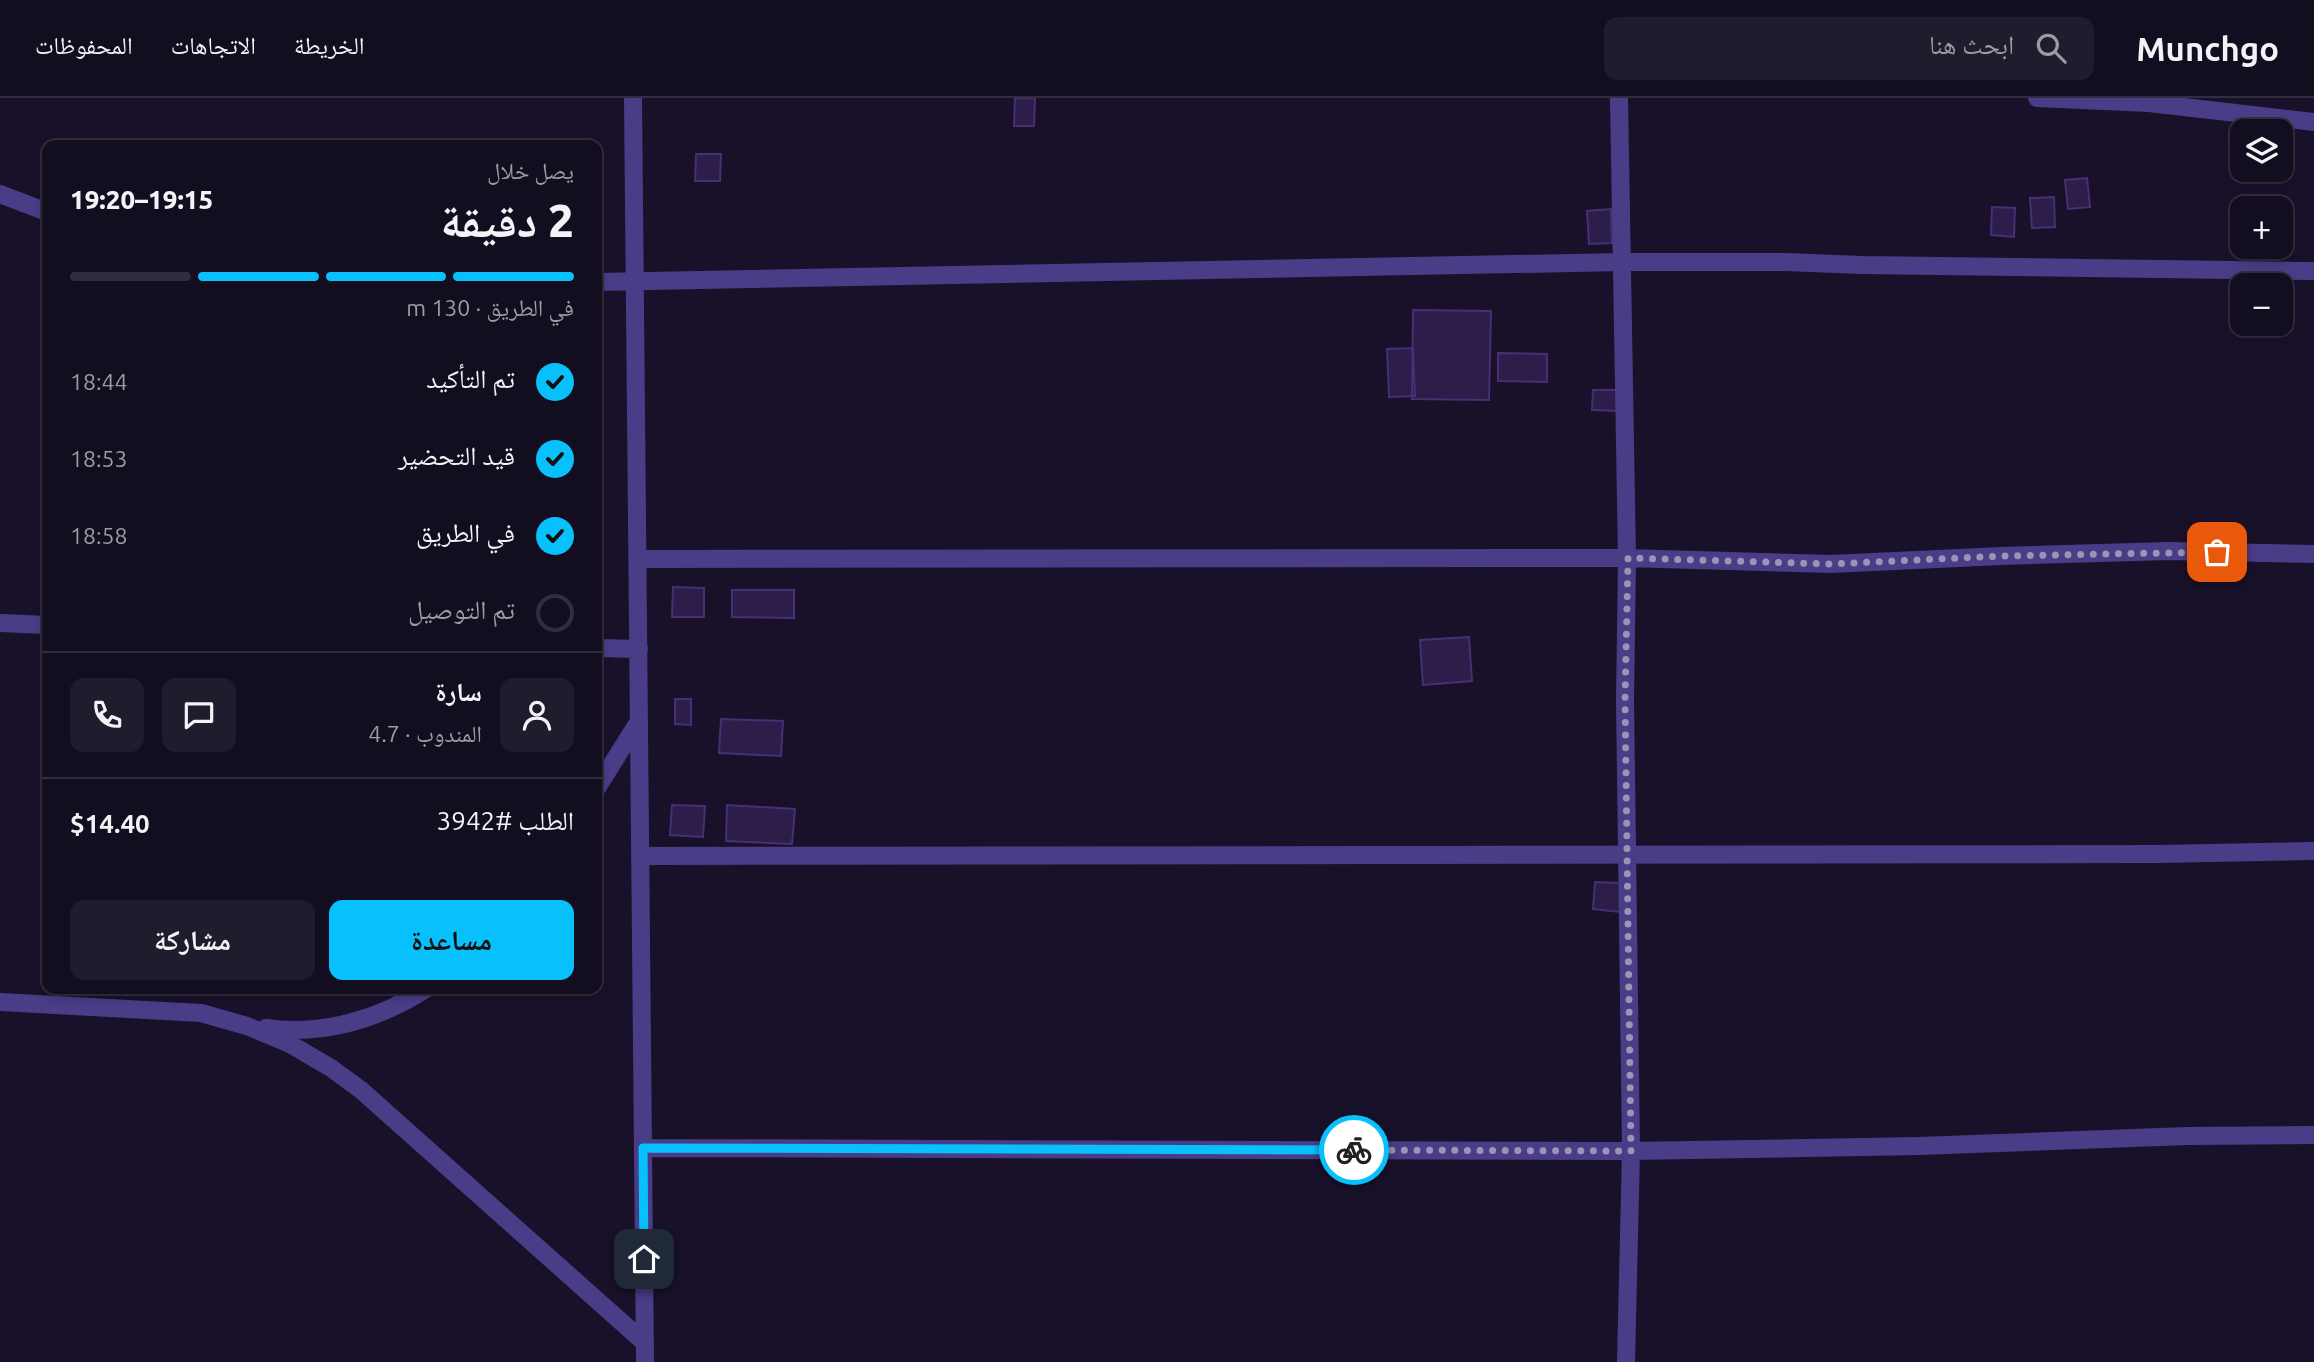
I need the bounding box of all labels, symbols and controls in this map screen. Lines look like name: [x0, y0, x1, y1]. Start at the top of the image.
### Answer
search box: [1604, 17, 2094, 80]
icon: search: [2032, 29, 2070, 67]
text: ابحث هنا: [1929, 30, 2014, 59]
text: Munchgo: [2136, 30, 2279, 67]
text: المحفوظات: [35, 32, 133, 59]
text: الاتجاهات: [171, 32, 256, 59]
text: الخريطة: [294, 32, 365, 59]
map controls: [2230, 119, 2293, 336]
button: layers: [2230, 119, 2293, 182]
text: يصل خلال: [487, 158, 574, 183]
text: 19:15–19:20: [70, 185, 213, 214]
text: 2 دقيقة: [440, 194, 574, 246]
button: +: [2230, 196, 2293, 259]
button: −: [2230, 273, 2293, 336]
text: في الطريق · 130 m: [406, 295, 574, 320]
icon: check: [536, 363, 574, 401]
text: تم التأكيد: [426, 364, 515, 393]
text: 18:44: [70, 369, 128, 394]
icon: check: [536, 440, 574, 478]
text: قيد التحضير: [398, 441, 515, 470]
text: 18:53: [70, 446, 128, 471]
icon: check: [536, 517, 574, 555]
text: في الطريق: [416, 518, 515, 547]
pin: [2187, 522, 2247, 582]
text: 18:58: [70, 523, 128, 548]
icon: bag: [2198, 533, 2236, 571]
text: تم التوصيل: [408, 595, 515, 624]
text: سارة: [435, 677, 482, 706]
button: phone: [70, 678, 144, 752]
button: chat: [162, 678, 236, 752]
button: person: [500, 678, 574, 752]
text: المندوب · 4.7: [368, 721, 482, 746]
text: الطلب #3942: [437, 806, 574, 835]
text: $14.40: [70, 809, 150, 838]
button: مشاركة: [70, 900, 315, 980]
button: مساعدة: [329, 900, 574, 980]
courier: [1319, 1115, 1389, 1185]
icon: bike: [1335, 1131, 1373, 1169]
pin: [614, 1229, 674, 1289]
icon: home: [625, 1240, 663, 1278]

